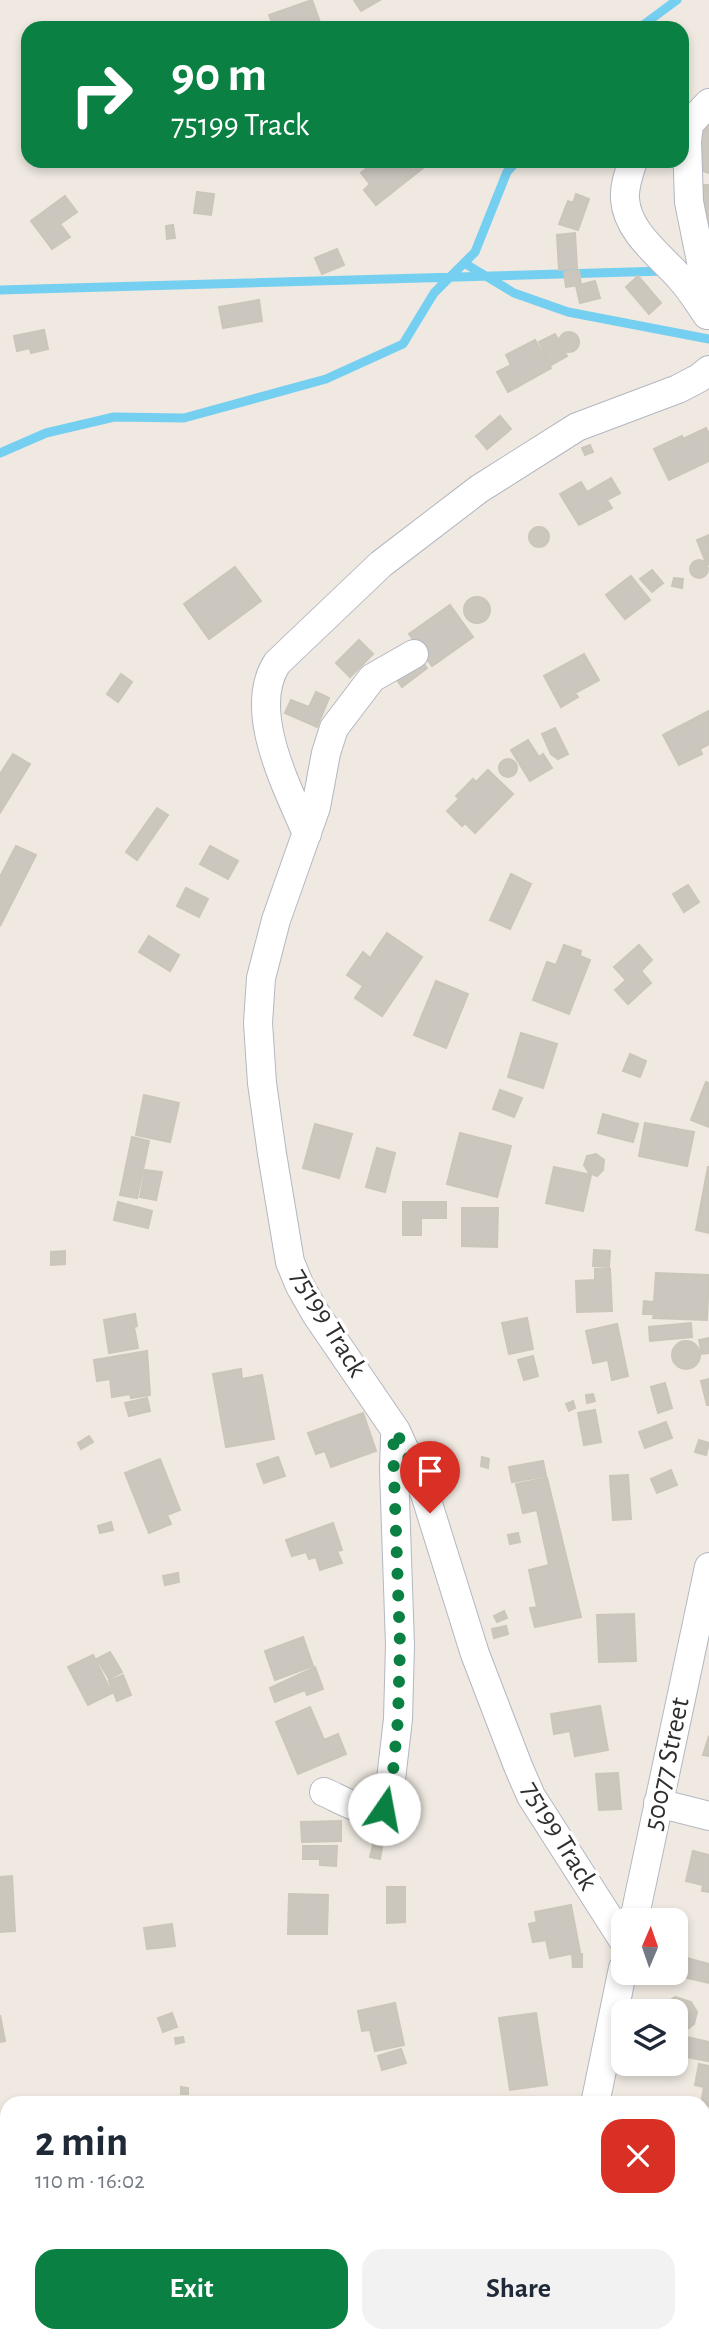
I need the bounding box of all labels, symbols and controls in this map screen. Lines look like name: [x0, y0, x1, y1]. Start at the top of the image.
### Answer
icon: right: [56, 49, 147, 140]
text: 90 m: [171, 51, 267, 100]
text: 75199 Track: [171, 109, 309, 141]
street label: 75199 Track: [285, 1264, 371, 1382]
pin: [400, 1441, 460, 1513]
icon: arrive: [411, 1452, 449, 1490]
street label: 50077 Street: [639, 1695, 695, 1833]
position arrow: [347, 1772, 421, 1846]
street label: 75199 Track: [516, 1777, 602, 1895]
north arrow: [611, 1908, 688, 1984]
map controls: [611, 1908, 688, 2076]
button: layers: [611, 1999, 688, 2076]
button: close: [601, 2119, 675, 2193]
text: 2 min: [35, 2121, 128, 2163]
text: 110 m · 16:02: [35, 2170, 145, 2193]
button: Exit: [35, 2249, 348, 2329]
button: Share: [362, 2249, 675, 2329]

